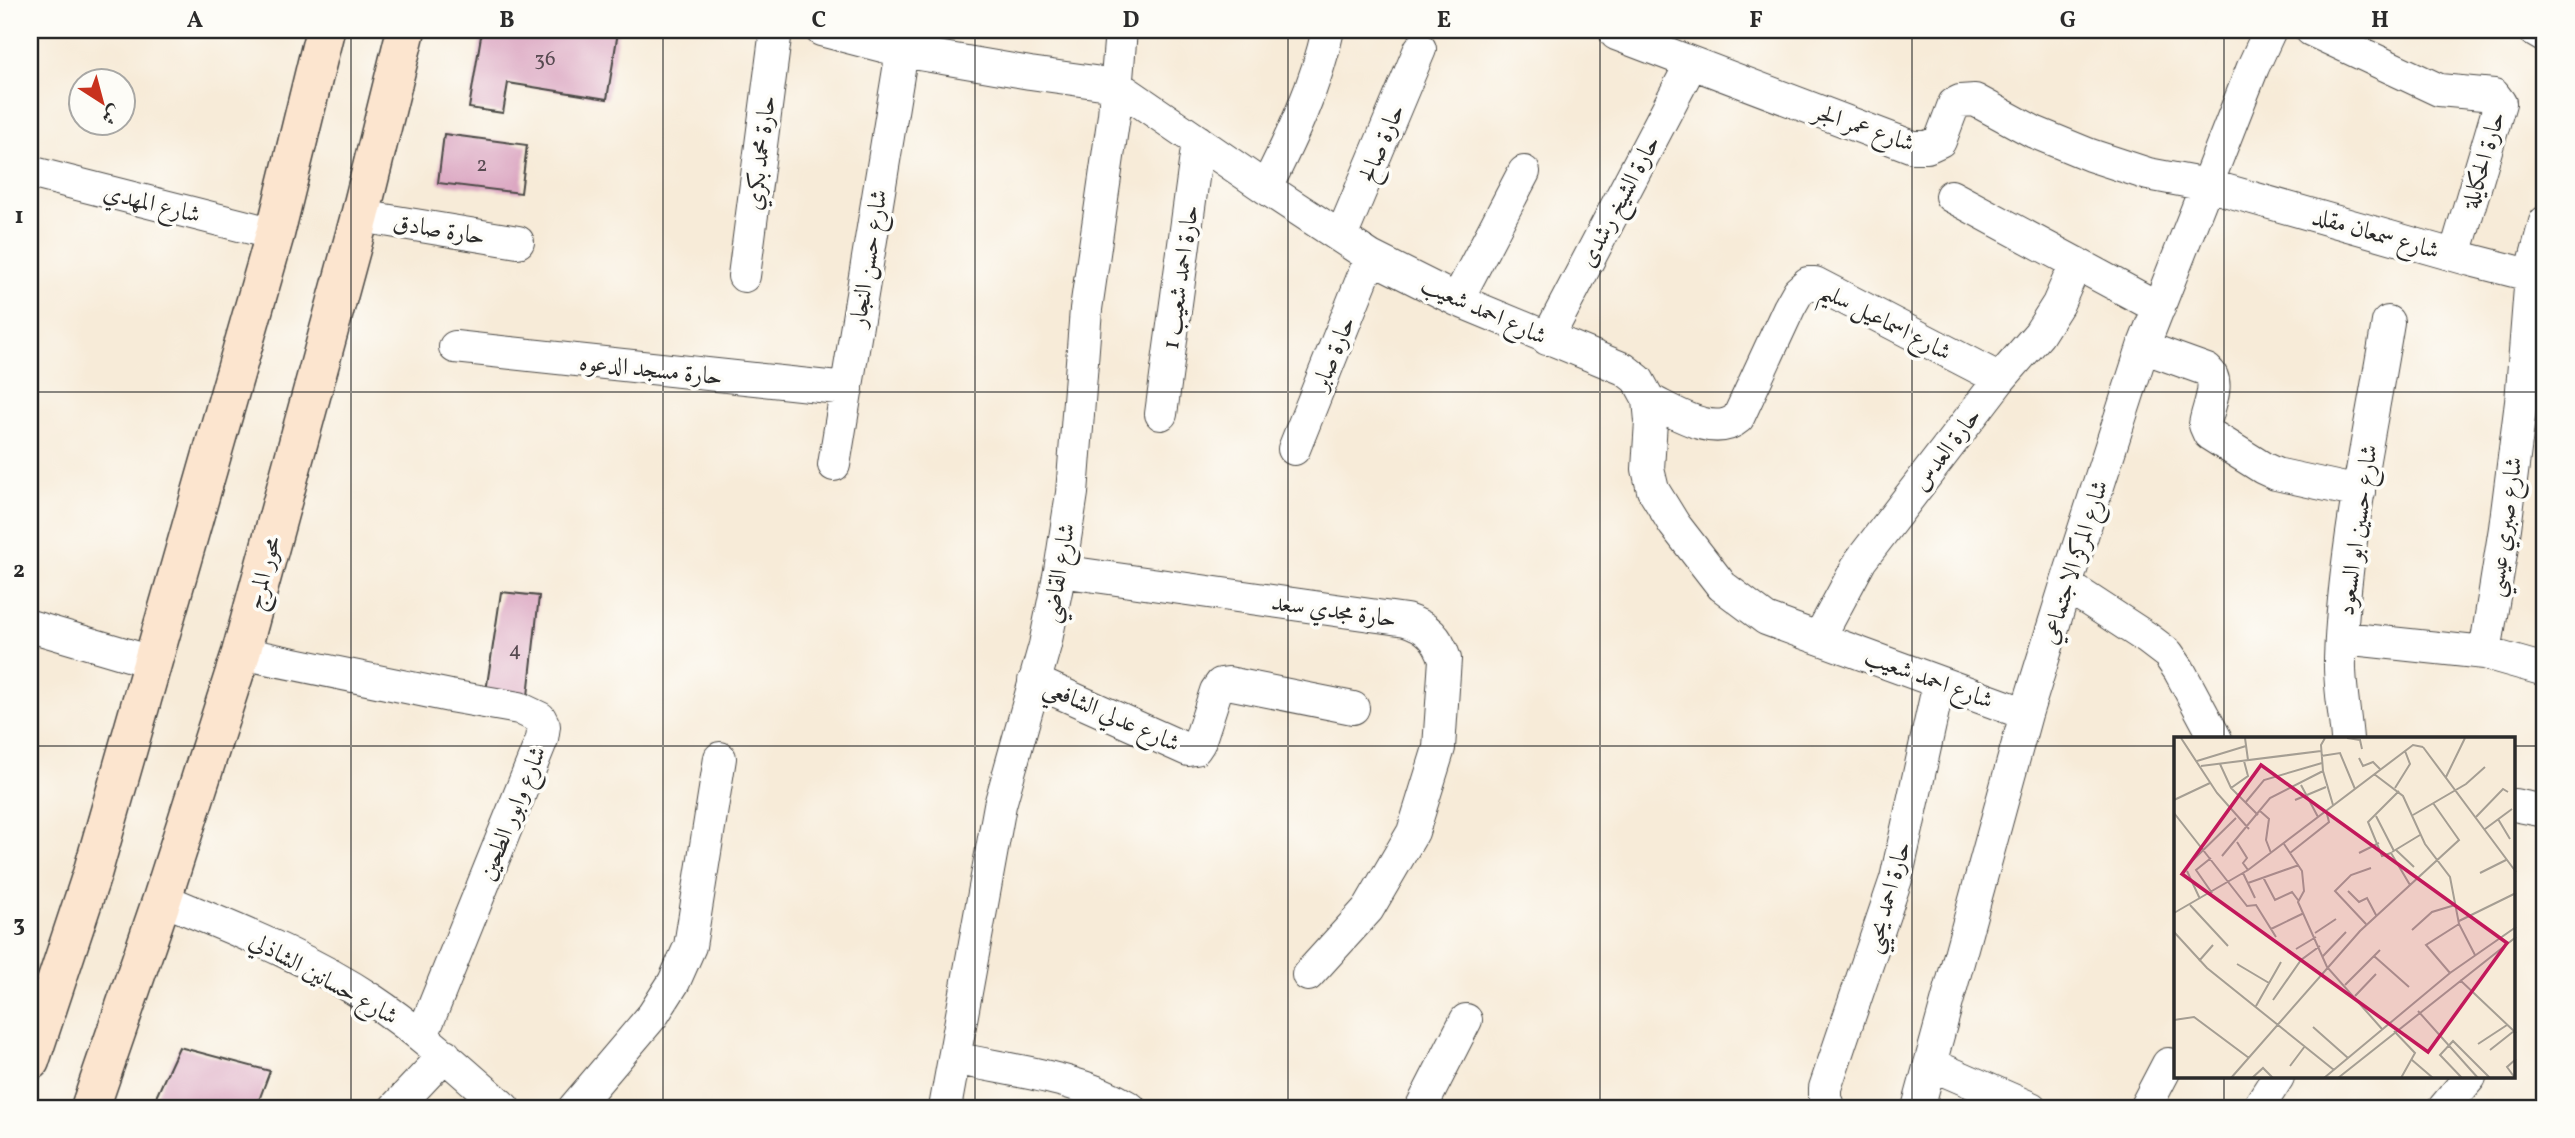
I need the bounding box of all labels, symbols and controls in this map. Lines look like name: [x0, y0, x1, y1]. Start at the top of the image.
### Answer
text: A: [187, 5, 203, 37]
text: B: [499, 5, 515, 37]
text: C: [812, 5, 826, 37]
text: D: [1123, 5, 1140, 37]
text: E: [1437, 5, 1451, 37]
text: F: [1749, 5, 1763, 37]
text: G: [2060, 5, 2076, 37]
text: H: [2371, 5, 2389, 37]
house number: 36: [534, 45, 556, 74]
north arrow: [66, 66, 136, 136]
street label: حارة محمد بكري: [738, 94, 786, 213]
street label: شارع عمر الجر: [1805, 95, 1919, 163]
text: ش: [96, 98, 126, 130]
street label: حارة صالح: [1351, 99, 1415, 189]
street label: حارة الحكايلة: [2455, 108, 2515, 214]
street label: حارة الشيخ رشدى: [1572, 130, 1672, 275]
house number: 2: [476, 151, 488, 180]
street label: شارع المهدي: [99, 176, 204, 234]
street label: شارع حسن النجار: [842, 187, 899, 332]
text: 1: [14, 201, 24, 233]
street label: شارع سمعان مقلد: [2308, 201, 2443, 270]
street label: حارة احمد شعيب 1: [1155, 203, 1209, 352]
street label: حارة صادق: [390, 207, 487, 255]
street label: شارع احمد شعيب: [1414, 269, 1552, 356]
street label: شارع اسماعيل سليم: [1811, 275, 1957, 375]
street label: حارة صابر: [1304, 312, 1365, 399]
street label: حارة مسجد الدعوه: [577, 347, 724, 395]
street label: حارة العدس: [1905, 401, 1990, 499]
street label: شارع حسين ابو السعود: [2330, 442, 2389, 618]
street label: شارع صبري عيسي: [2479, 455, 2536, 600]
street label: شارع المركز الاجتماعي: [2033, 476, 2119, 649]
street label: شارع القاضي: [1034, 521, 1088, 626]
street label: محور المرج: [239, 532, 293, 615]
text: 2: [13, 555, 25, 587]
street label: حارة مجدي سعد: [1269, 586, 1398, 638]
house number: 4: [509, 636, 521, 665]
street label: شارع احمد شعيب: [1859, 641, 1997, 720]
street label: شارع عدلي الشافعي: [1036, 672, 1185, 765]
inset map: [2174, 737, 2516, 1078]
street label: شارع وابور الطحين: [471, 741, 557, 886]
street label: حارة احمد يحيي: [1857, 838, 1924, 958]
text: 3: [13, 909, 25, 941]
street label: شارع حسانين الشاذلي: [242, 925, 404, 1036]

